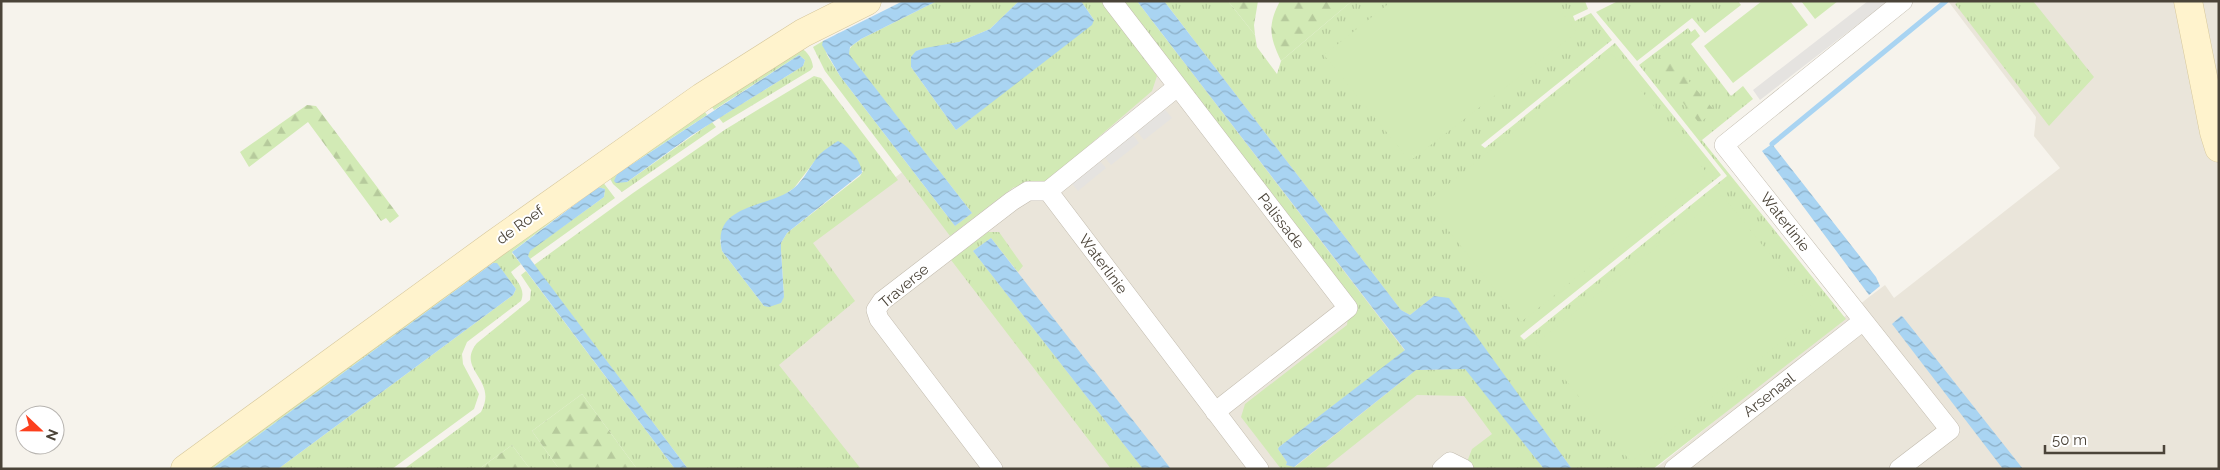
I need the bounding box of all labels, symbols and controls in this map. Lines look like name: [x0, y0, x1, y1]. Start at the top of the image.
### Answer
street label: Waterlinie: [1756, 189, 1814, 255]
street label: Palissade: [1254, 190, 1308, 253]
street label: de Roef: [493, 201, 548, 248]
street label: Waterlinie: [1075, 231, 1131, 298]
street label: Traverse: [876, 260, 932, 312]
street label: Arsenaal: [1740, 369, 1799, 421]
north arrow: [15, 405, 65, 455]
scale bar: [2045, 422, 2164, 454]
text: N: [43, 427, 61, 443]
text: 50 m: [2052, 431, 2087, 449]

